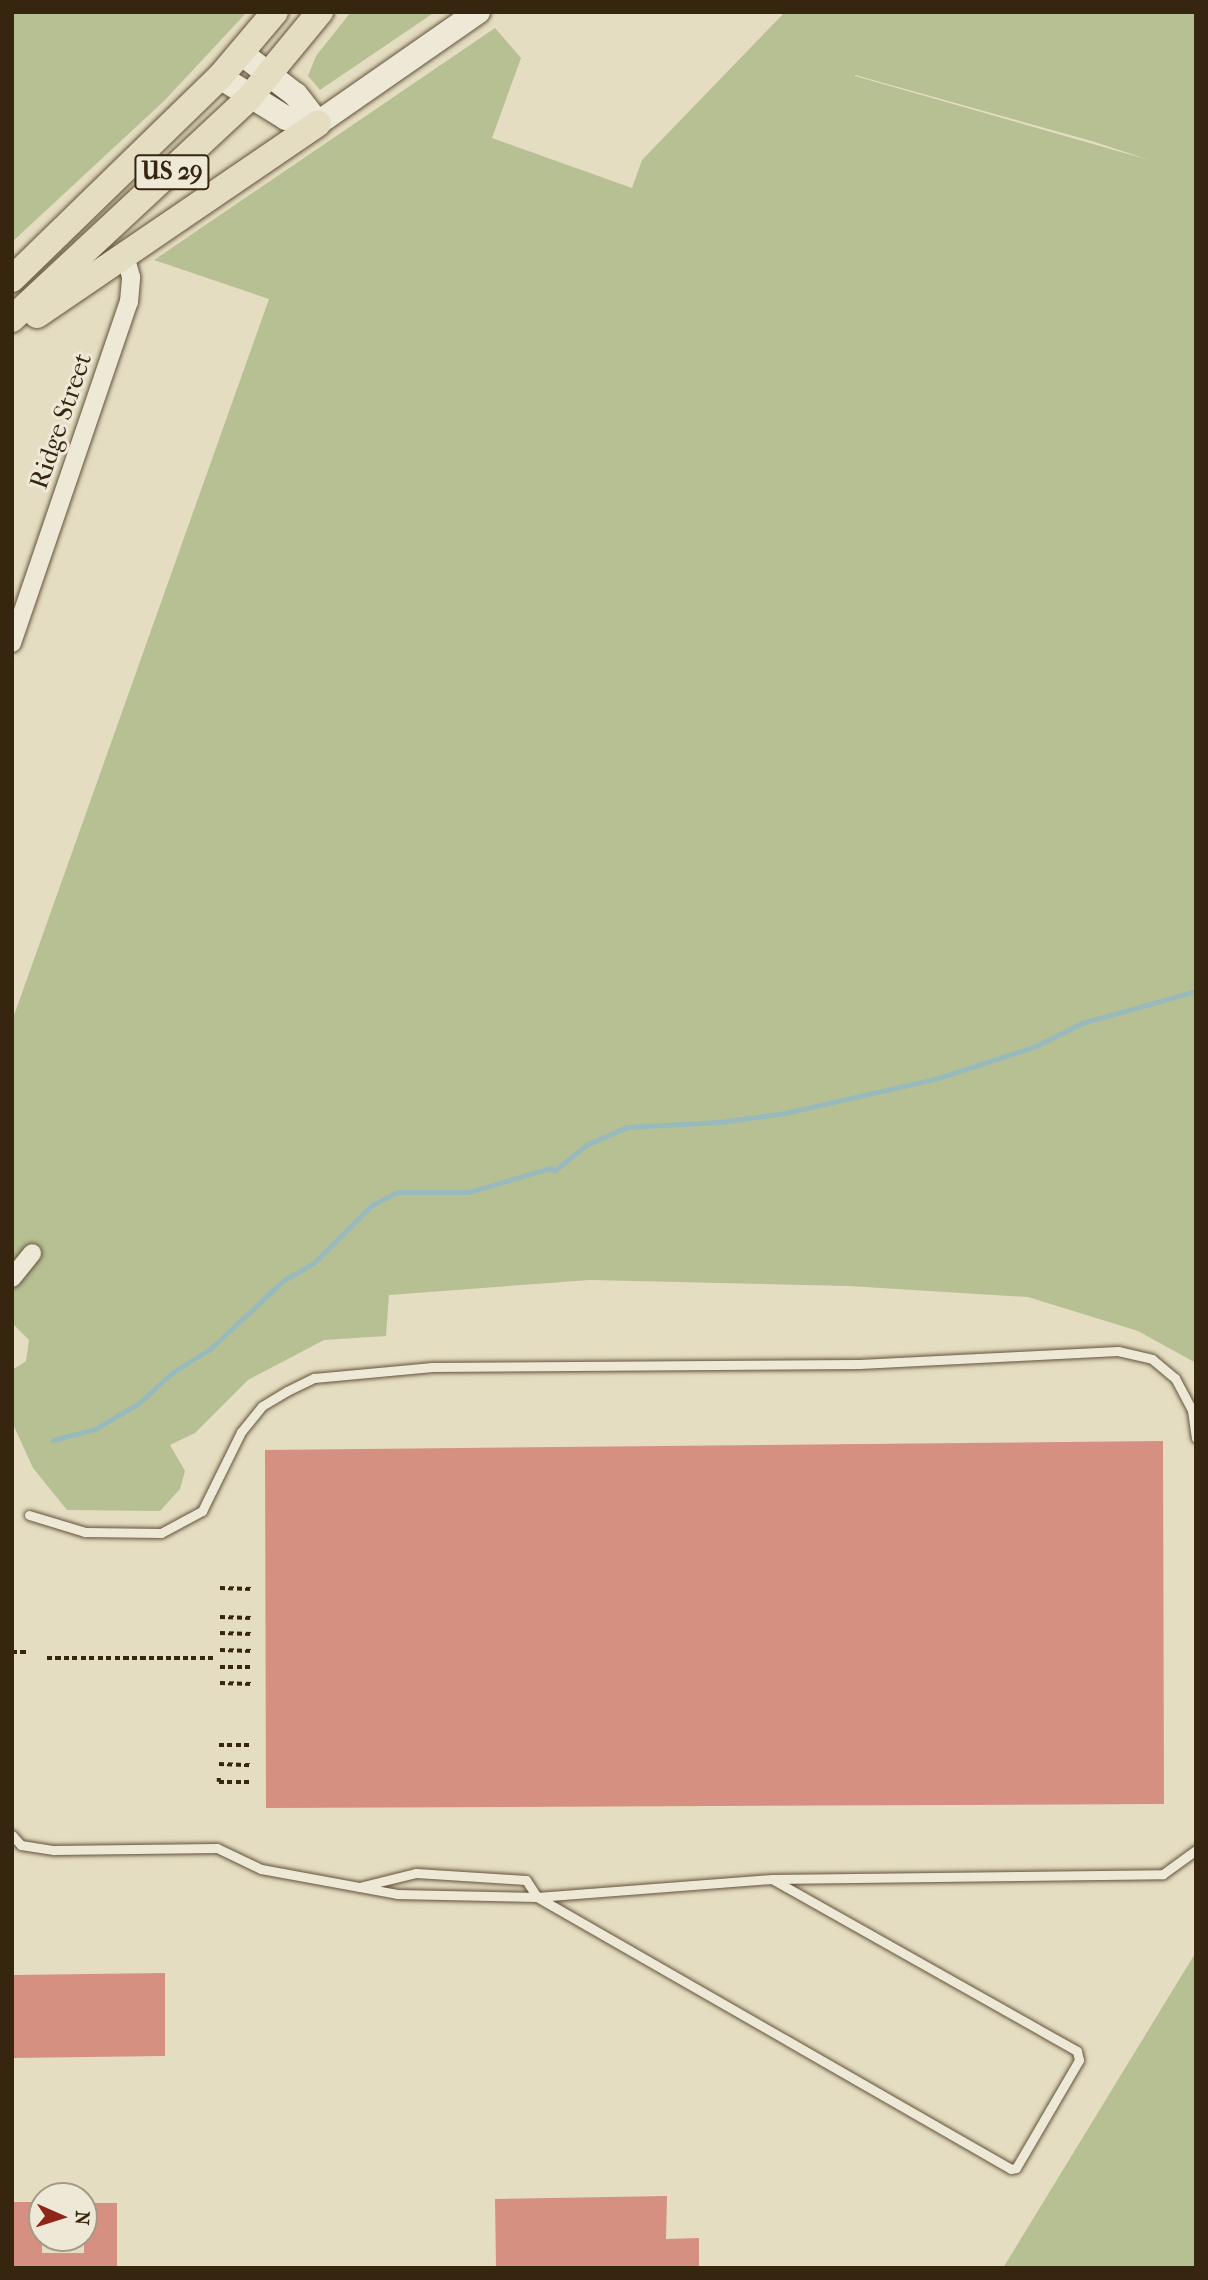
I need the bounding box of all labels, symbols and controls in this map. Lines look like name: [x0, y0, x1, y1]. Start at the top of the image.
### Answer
road number: US 29: [134, 152, 210, 192]
street label: Ridge Street: [23, 349, 99, 493]
north arrow: [28, 2182, 98, 2252]
text: N: [71, 2210, 93, 2226]

